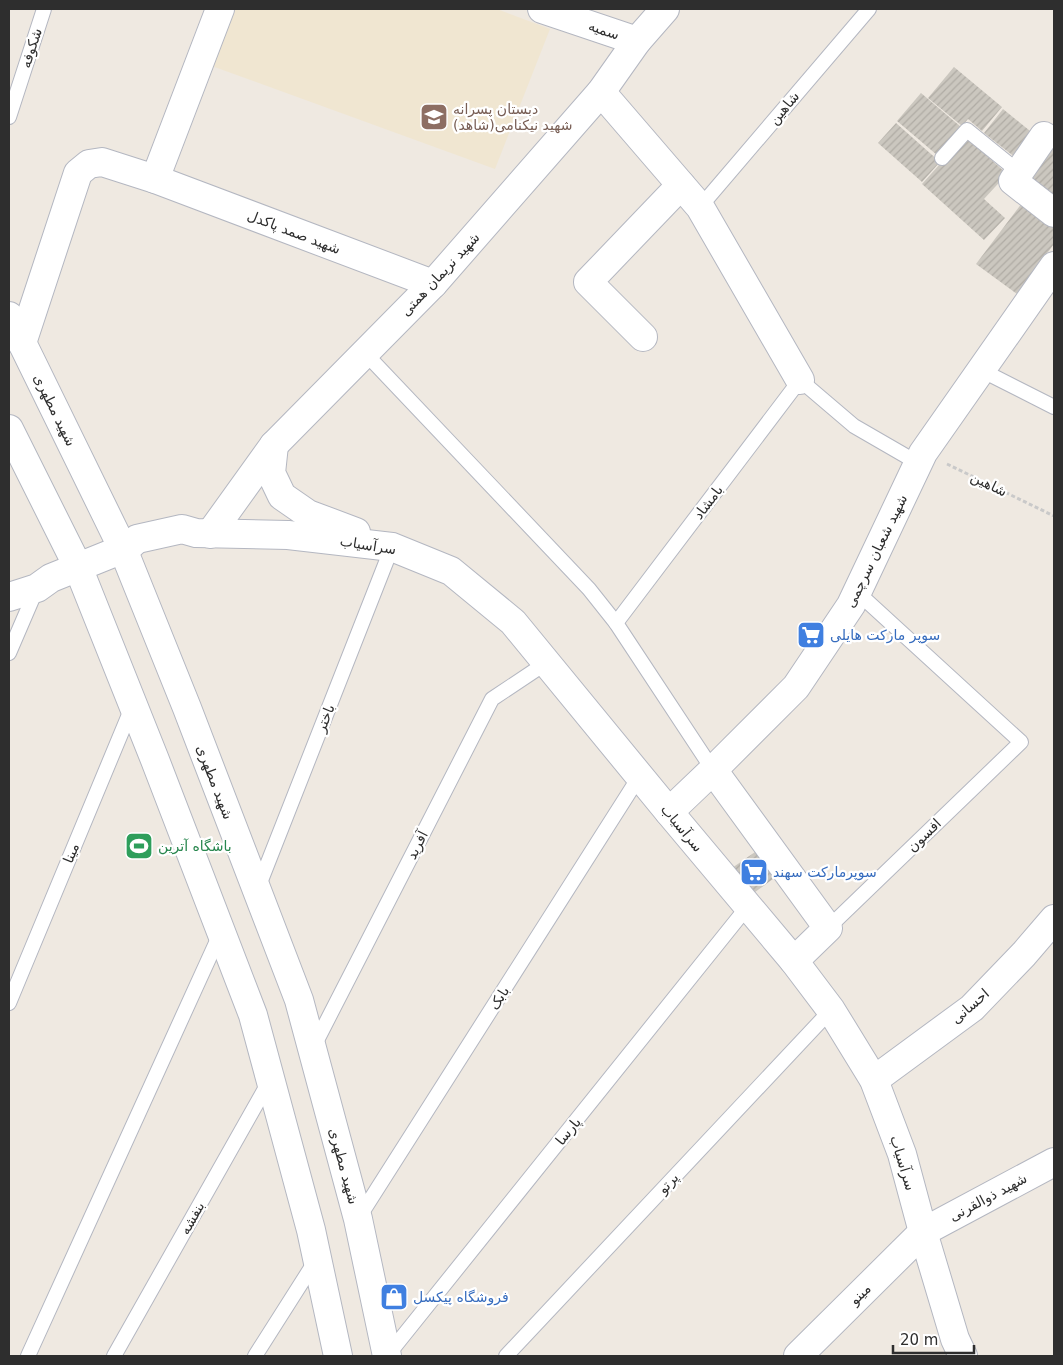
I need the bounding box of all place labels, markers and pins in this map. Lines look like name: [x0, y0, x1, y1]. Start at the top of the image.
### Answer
place label: دبستان پسرانه شهید نیکنامی(شاهد): [453, 101, 572, 134]
school or university icon: دبستان پسرانه شهید نیکنامی(شاهد): [419, 102, 449, 132]
supermarket icon: سوپر مارکت هایلی: [796, 620, 826, 650]
place label: سوپر مارکت هایلی: [830, 627, 940, 644]
sports icon: باشگاه آترین: [124, 831, 154, 861]
place label: باشگاه آترین: [158, 838, 232, 855]
supermarket icon: سوپرمارکت سهند: [739, 857, 769, 887]
place label: سوپرمارکت سهند: [773, 864, 877, 881]
shop icon: فروشگاه پیکسل: [379, 1282, 409, 1312]
place label: فروشگاه پیکسل: [413, 1289, 509, 1306]

